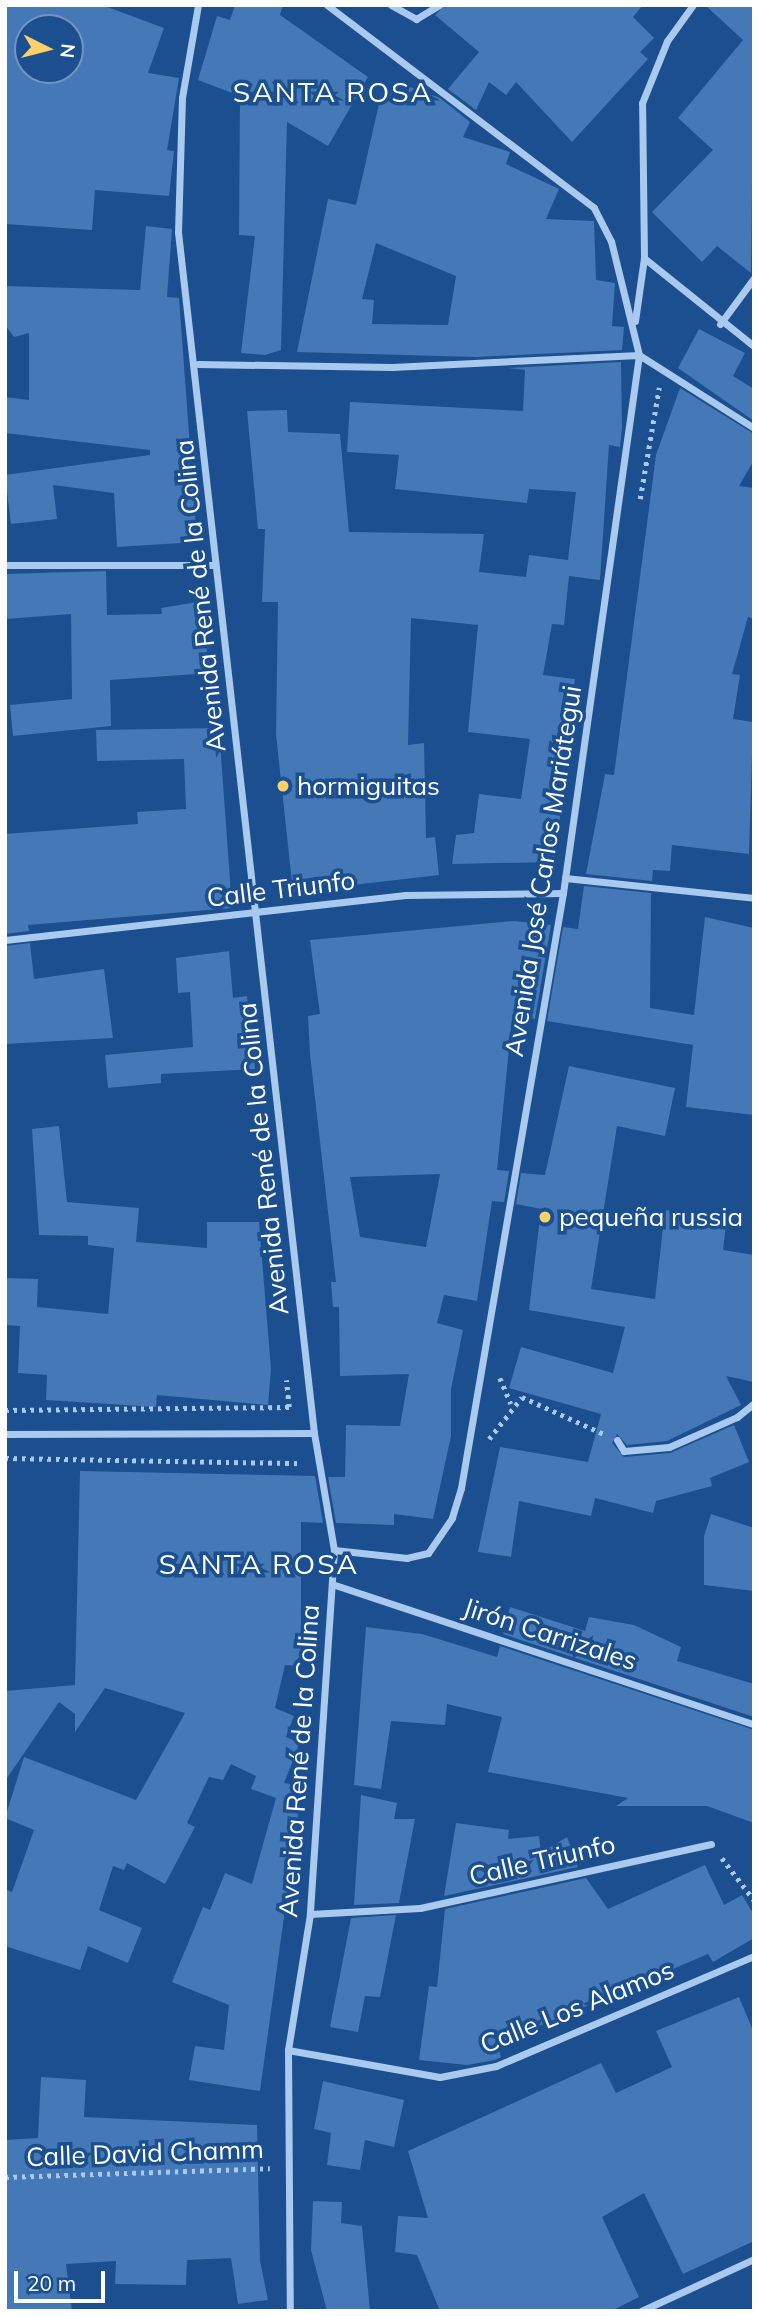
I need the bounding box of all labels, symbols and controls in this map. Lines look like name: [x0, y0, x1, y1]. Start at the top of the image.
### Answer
north arrow: [14, 14, 84, 84]
text: N: [55, 43, 81, 59]
district label: SANTA ROSA: [234, 75, 432, 109]
street label: Avenida René de la Colina: [168, 438, 232, 754]
street label: Avenida José Carlos Mariátegui: [498, 683, 588, 1059]
place label: hormiguitas: [297, 770, 440, 802]
marker: hormiguitas: [275, 778, 291, 794]
street label: Calle Triunfo: [205, 864, 357, 914]
street label: Avenida René de la Colina: [231, 1001, 295, 1317]
place label: pequeña russia: [559, 1201, 743, 1233]
marker: pequeña russia: [537, 1209, 553, 1225]
district label: SANTA ROSA: [160, 1547, 358, 1581]
street label: Jirón Carrizales: [459, 1591, 641, 1677]
street label: Avenida René de la Colina: [272, 1603, 326, 1919]
street label: Calle Triunfo: [466, 1828, 618, 1892]
street label: Calle Los Alamos: [476, 1954, 678, 2060]
street label: Calle David Chamm: [26, 2133, 264, 2173]
scale bar: [18, 2256, 108, 2300]
text: 20 m: [27, 2270, 76, 2296]

